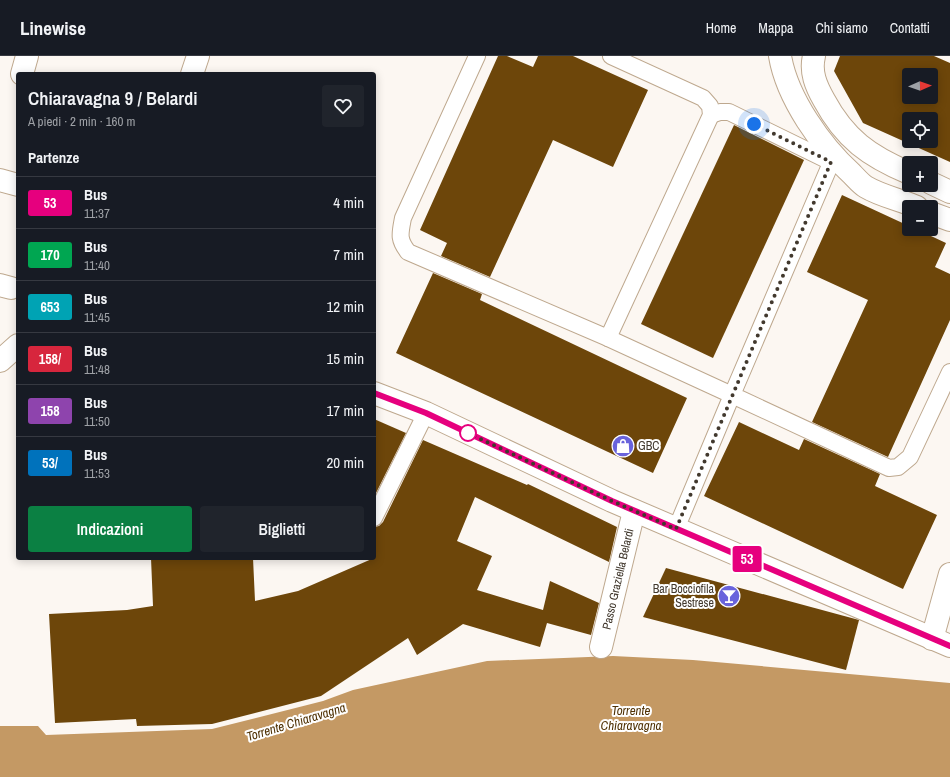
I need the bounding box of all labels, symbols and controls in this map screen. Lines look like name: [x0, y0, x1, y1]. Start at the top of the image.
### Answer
text: Linewise: [20, 15, 86, 41]
text: Home: [706, 19, 736, 37]
text: Mappa: [758, 19, 793, 37]
text: Chi siamo: [815, 19, 868, 37]
text: Contatti: [890, 19, 930, 37]
north arrow: [902, 68, 938, 104]
map controls: [902, 68, 938, 236]
text: Chiaravagna 9 / Belardi: [28, 85, 198, 111]
button: heart: [322, 85, 364, 127]
button: locate: [902, 112, 938, 148]
text: A piedi · 2 min · 160 m: [28, 113, 135, 130]
your location: [744, 114, 764, 134]
text: Partenze: [28, 147, 79, 168]
button: +: [902, 156, 938, 192]
text: Bus: [84, 184, 107, 205]
text: 4 min: [333, 192, 364, 213]
text: 53: [44, 194, 56, 212]
button: −: [902, 200, 938, 236]
text: 11:37: [84, 205, 110, 222]
text: Bus: [84, 236, 107, 257]
text: 7 min: [333, 244, 364, 265]
text: 170: [40, 246, 60, 264]
text: 11:40: [84, 257, 110, 274]
text: Bus: [84, 288, 107, 309]
text: 12 min: [326, 296, 364, 317]
text: 653: [40, 298, 60, 316]
text: 11:45: [84, 309, 110, 326]
text: Bus: [84, 340, 107, 361]
text: 15 min: [326, 348, 364, 369]
text: 158/: [39, 350, 61, 368]
text: 11:48: [84, 361, 110, 378]
text: Bus: [84, 392, 107, 413]
text: 17 min: [326, 400, 364, 421]
text: 158: [40, 402, 60, 420]
text: 11:50: [84, 413, 110, 430]
unlabelled marker: [459, 424, 477, 442]
shop icon: GBC: [610, 433, 636, 459]
place label: GBC: [638, 438, 659, 454]
text: Bus: [84, 444, 107, 465]
text: 20 min: [326, 452, 364, 473]
text: 53/: [42, 454, 58, 472]
text: 11:53: [84, 465, 110, 482]
button: Indicazioni: [28, 506, 192, 552]
button: Biglietti: [200, 506, 364, 552]
street label: Passo Graziella Belardi: [599, 527, 637, 631]
line badge: 53: [729, 546, 765, 572]
text: 53: [741, 550, 753, 568]
place label: Bar Bocciofila Sestrese: [653, 581, 715, 611]
bar icon: Bar Bocciofila Sestrese: [716, 583, 742, 609]
water label: Torrente Chiaravagna: [244, 699, 348, 745]
water label: Torrente Chiaravagna: [600, 702, 662, 734]

